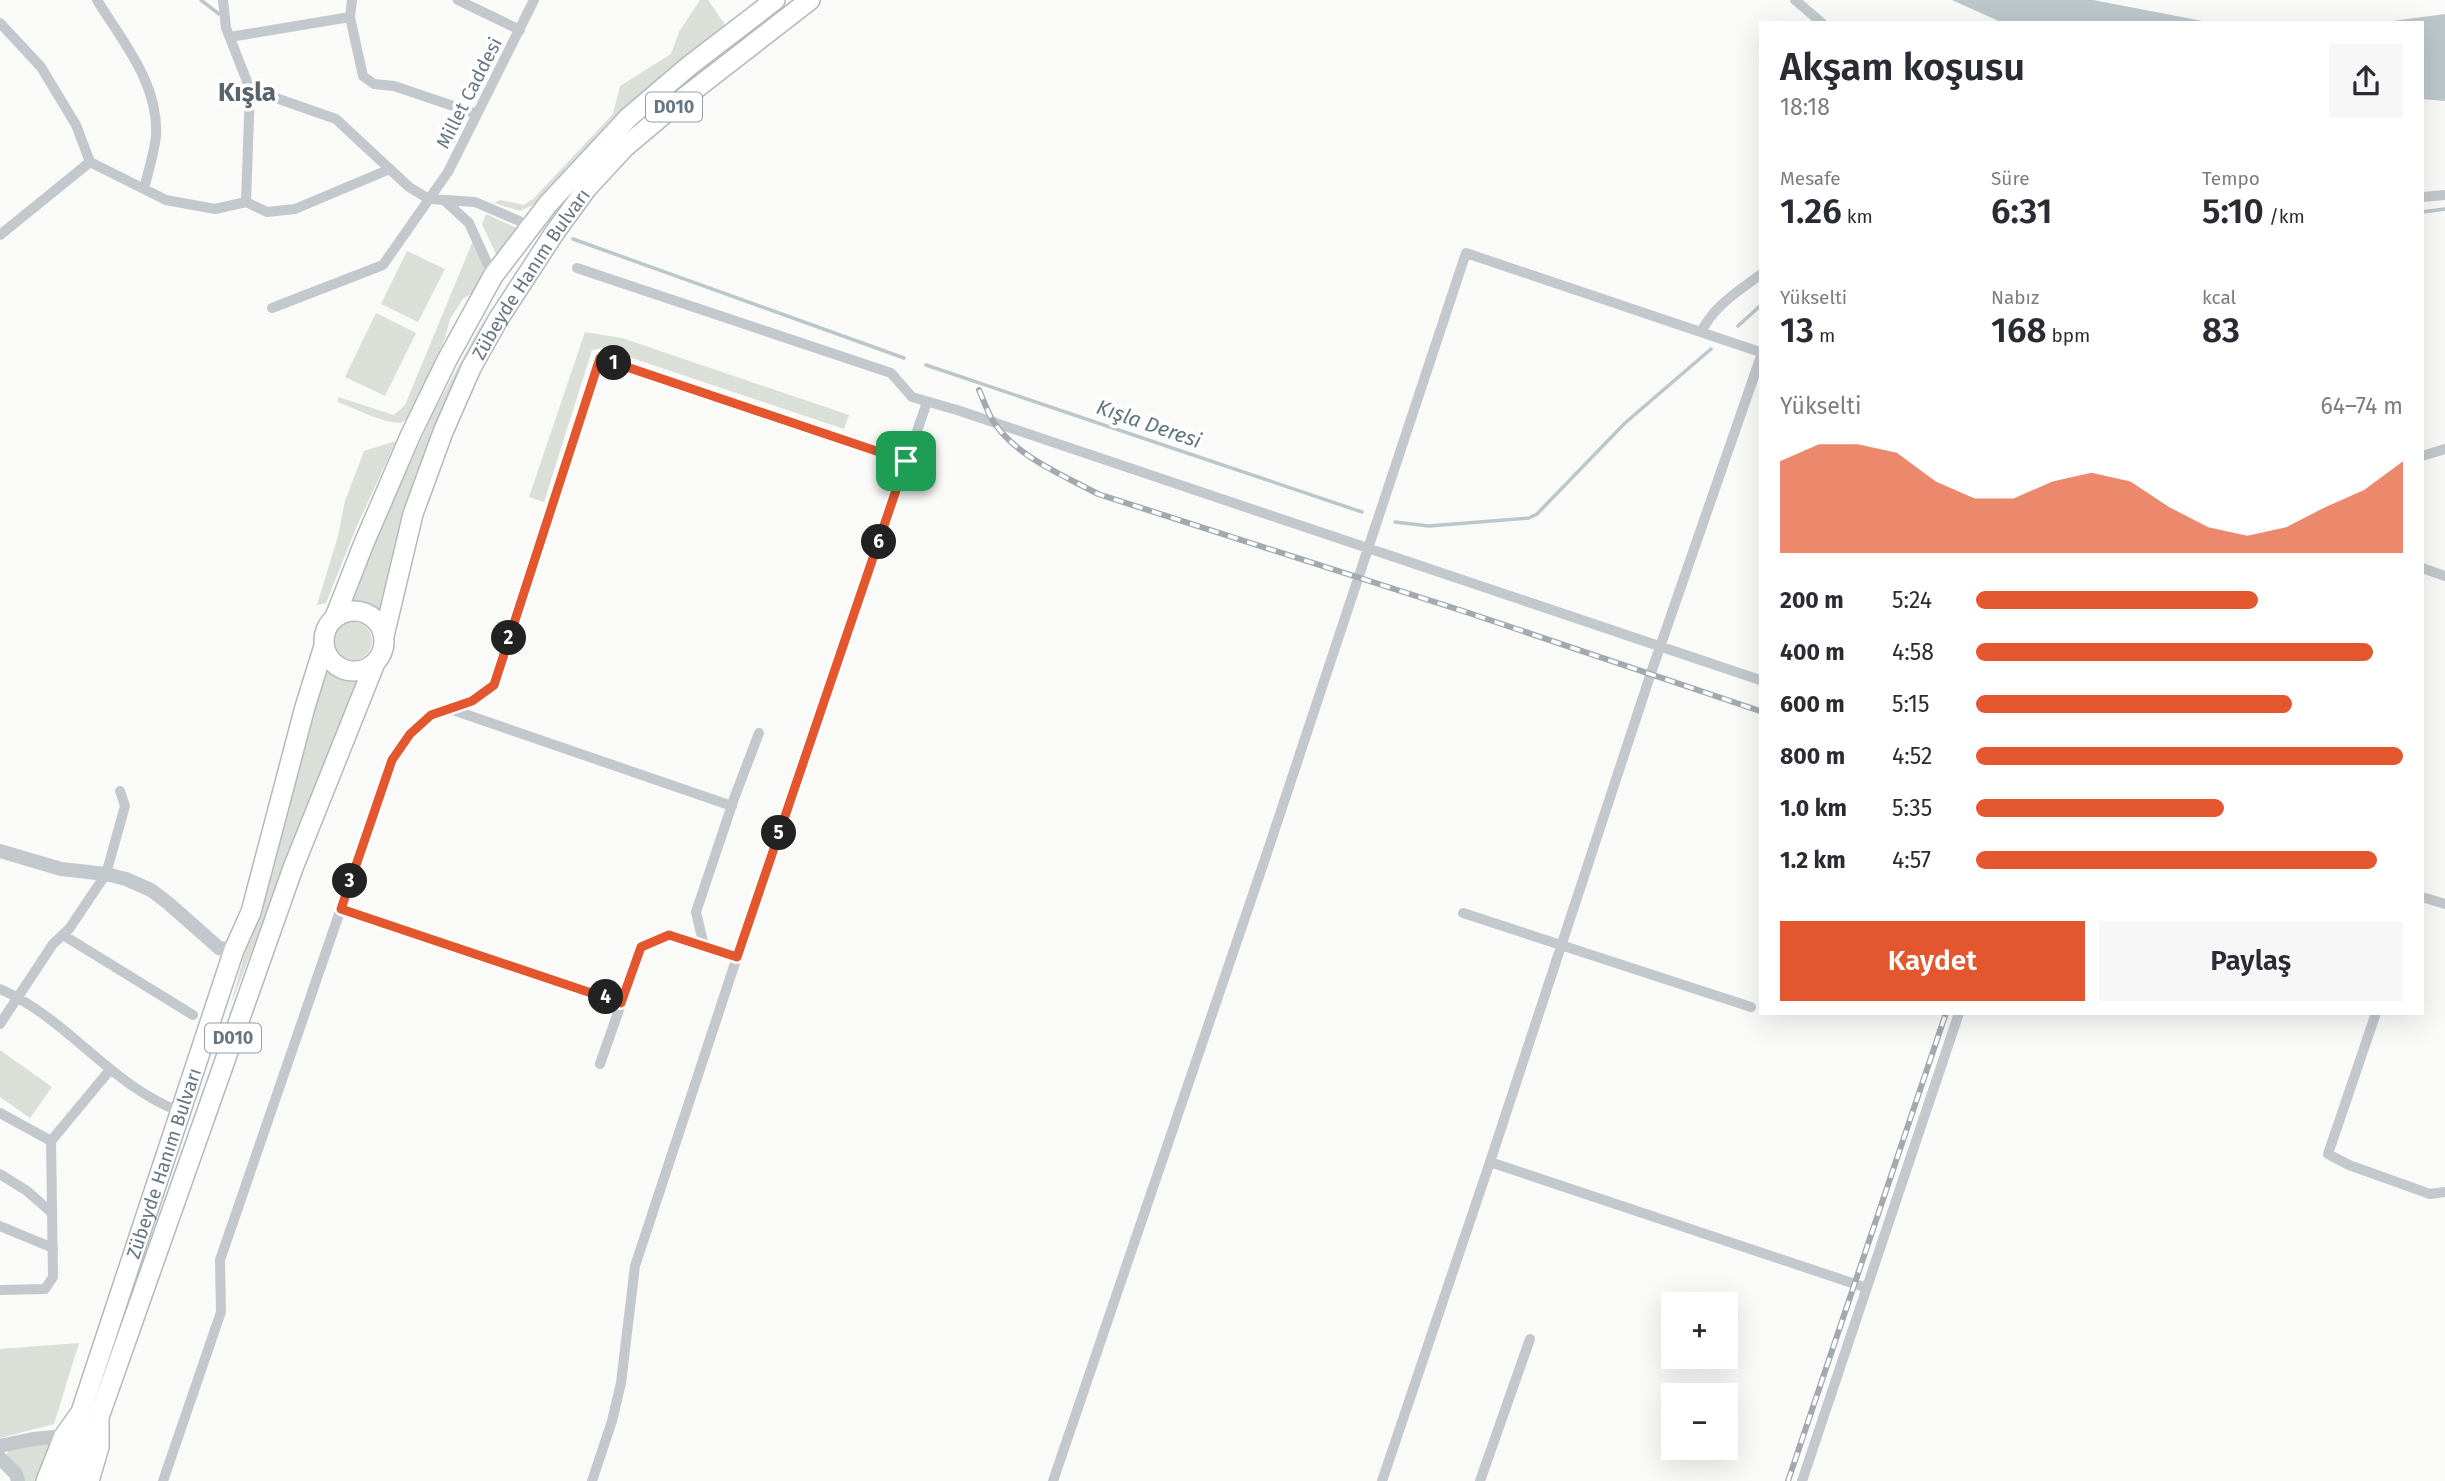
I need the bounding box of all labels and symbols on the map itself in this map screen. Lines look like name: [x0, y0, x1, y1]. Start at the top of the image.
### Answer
street label: Millet Caddesi: [431, 34, 507, 152]
district label: Kışla: [218, 77, 276, 108]
road number: D010: [646, 92, 702, 122]
street label: Zübeyde Hanım Bulvarı: [467, 184, 594, 363]
pin: 1: [596, 346, 632, 380]
water label: Kışla Deresi: [1093, 394, 1205, 454]
pin: [876, 431, 936, 491]
pin: 6: [862, 524, 896, 560]
pin: 2: [491, 620, 526, 656]
pin: 5: [762, 816, 796, 850]
pin: 3: [332, 864, 368, 898]
pin: 4: [588, 979, 624, 1014]
road number: D010: [205, 1023, 261, 1052]
street label: Zübeyde Hanım Bulvarı: [121, 1065, 206, 1261]

